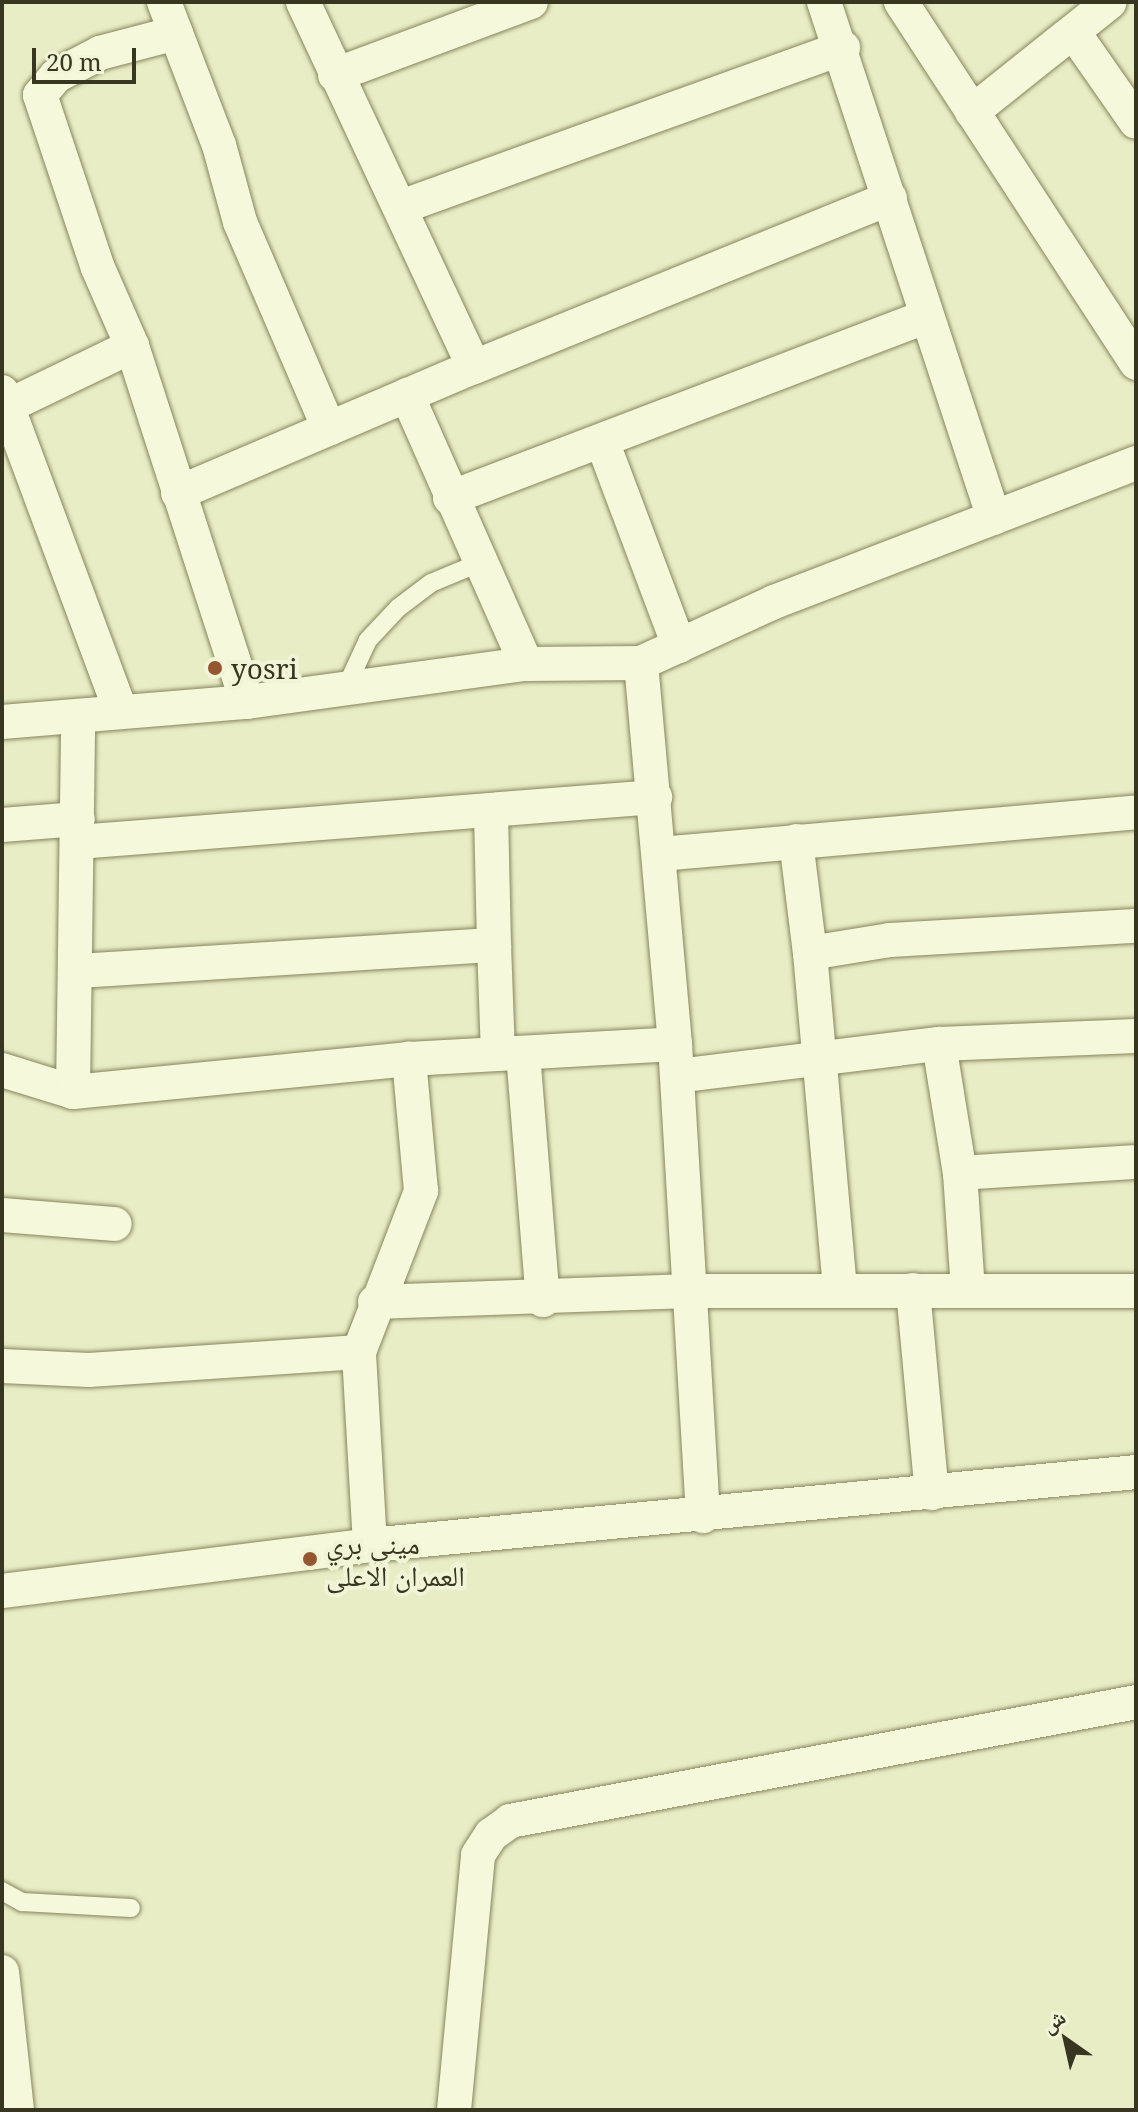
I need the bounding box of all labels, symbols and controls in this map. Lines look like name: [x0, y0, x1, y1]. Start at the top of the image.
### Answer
scale bar: [36, 32, 140, 82]
text: 20 m: [46, 45, 102, 78]
place label: yosri: [231, 651, 298, 685]
marker: yosri: [206, 659, 224, 677]
place label: ميني بري العمران الاعلى: [326, 1526, 465, 1592]
marker: ميني بري العمران الاعلى: [301, 1550, 319, 1568]
north arrow: [1026, 2000, 1106, 2080]
text: ش: [1035, 2001, 1071, 2039]

